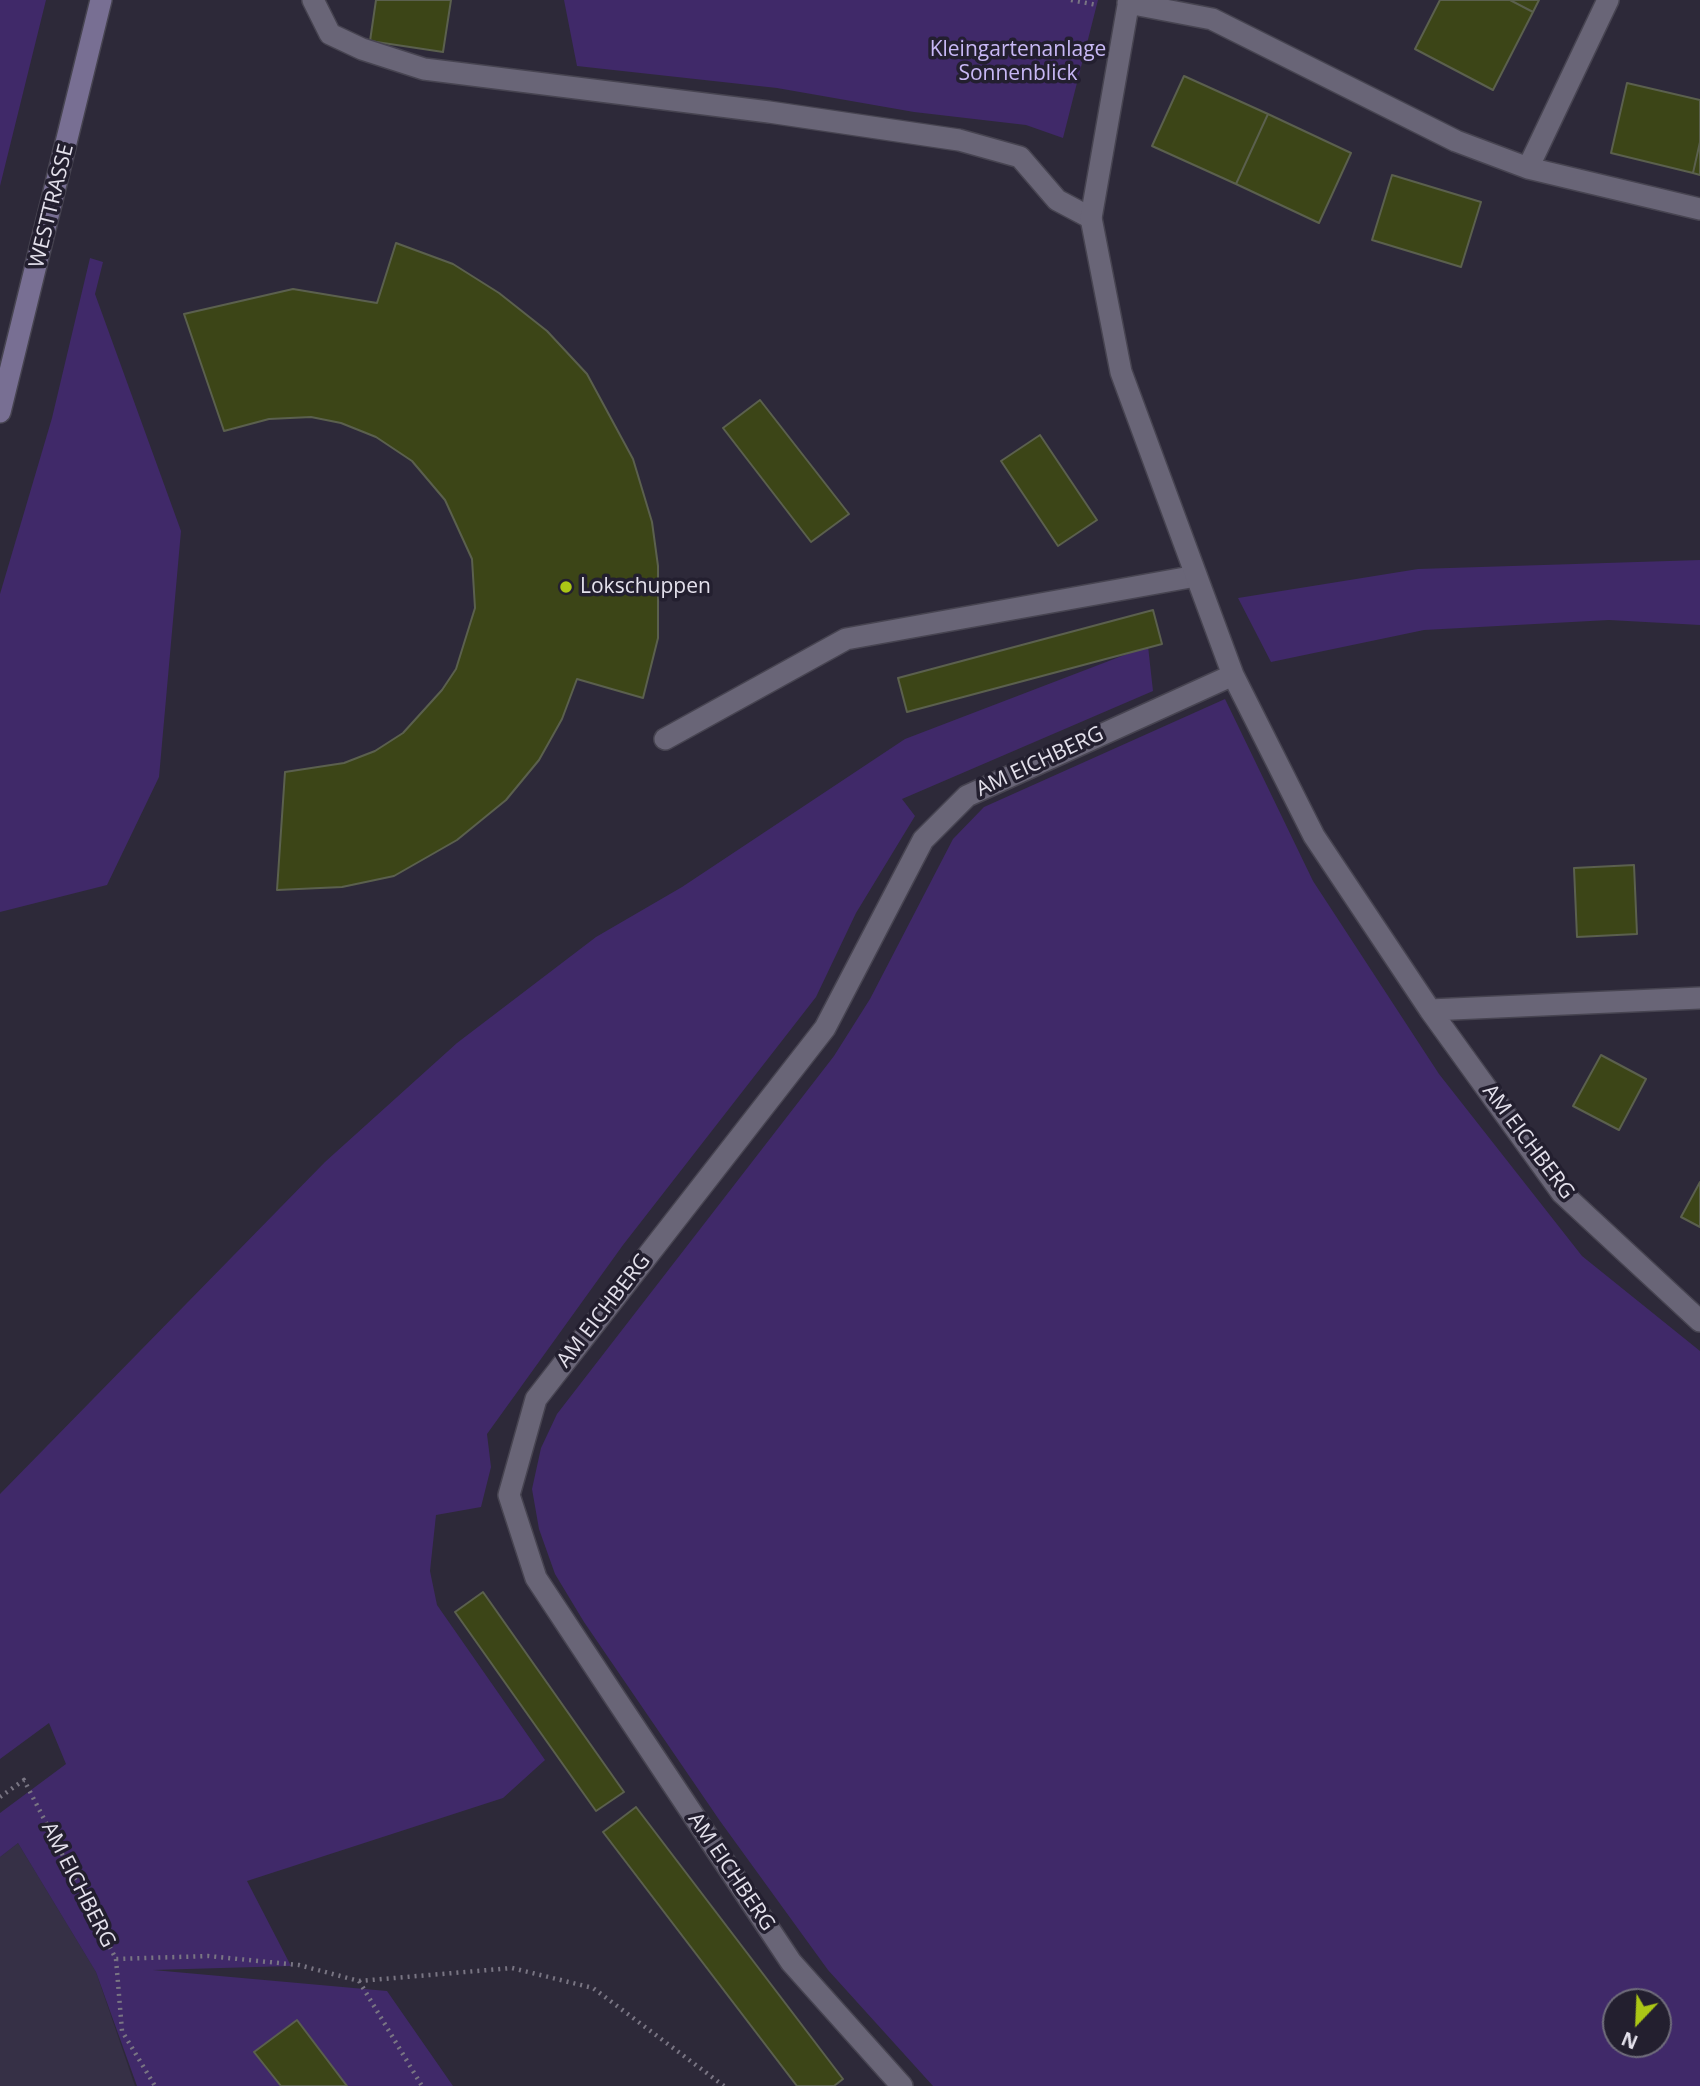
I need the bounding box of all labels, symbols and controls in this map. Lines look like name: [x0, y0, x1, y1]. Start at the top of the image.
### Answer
park label: Kleingartenanlage Sonnenblick: [930, 37, 1106, 87]
street label: WESTTRASSE: [24, 142, 80, 270]
place label: Lokschuppen: [580, 574, 711, 600]
marker: Lokschuppen: [558, 579, 574, 595]
street label: AM EICHBERG: [972, 722, 1108, 802]
street label: AM EICHBERG: [1477, 1080, 1579, 1204]
street label: AM EICHBERG: [552, 1249, 656, 1373]
street label: AM EICHBERG: [682, 1808, 780, 1936]
street label: AM EICHBERG: [36, 1818, 120, 1952]
north arrow: [1602, 1988, 1672, 2058]
text: N: [1617, 2026, 1642, 2055]

